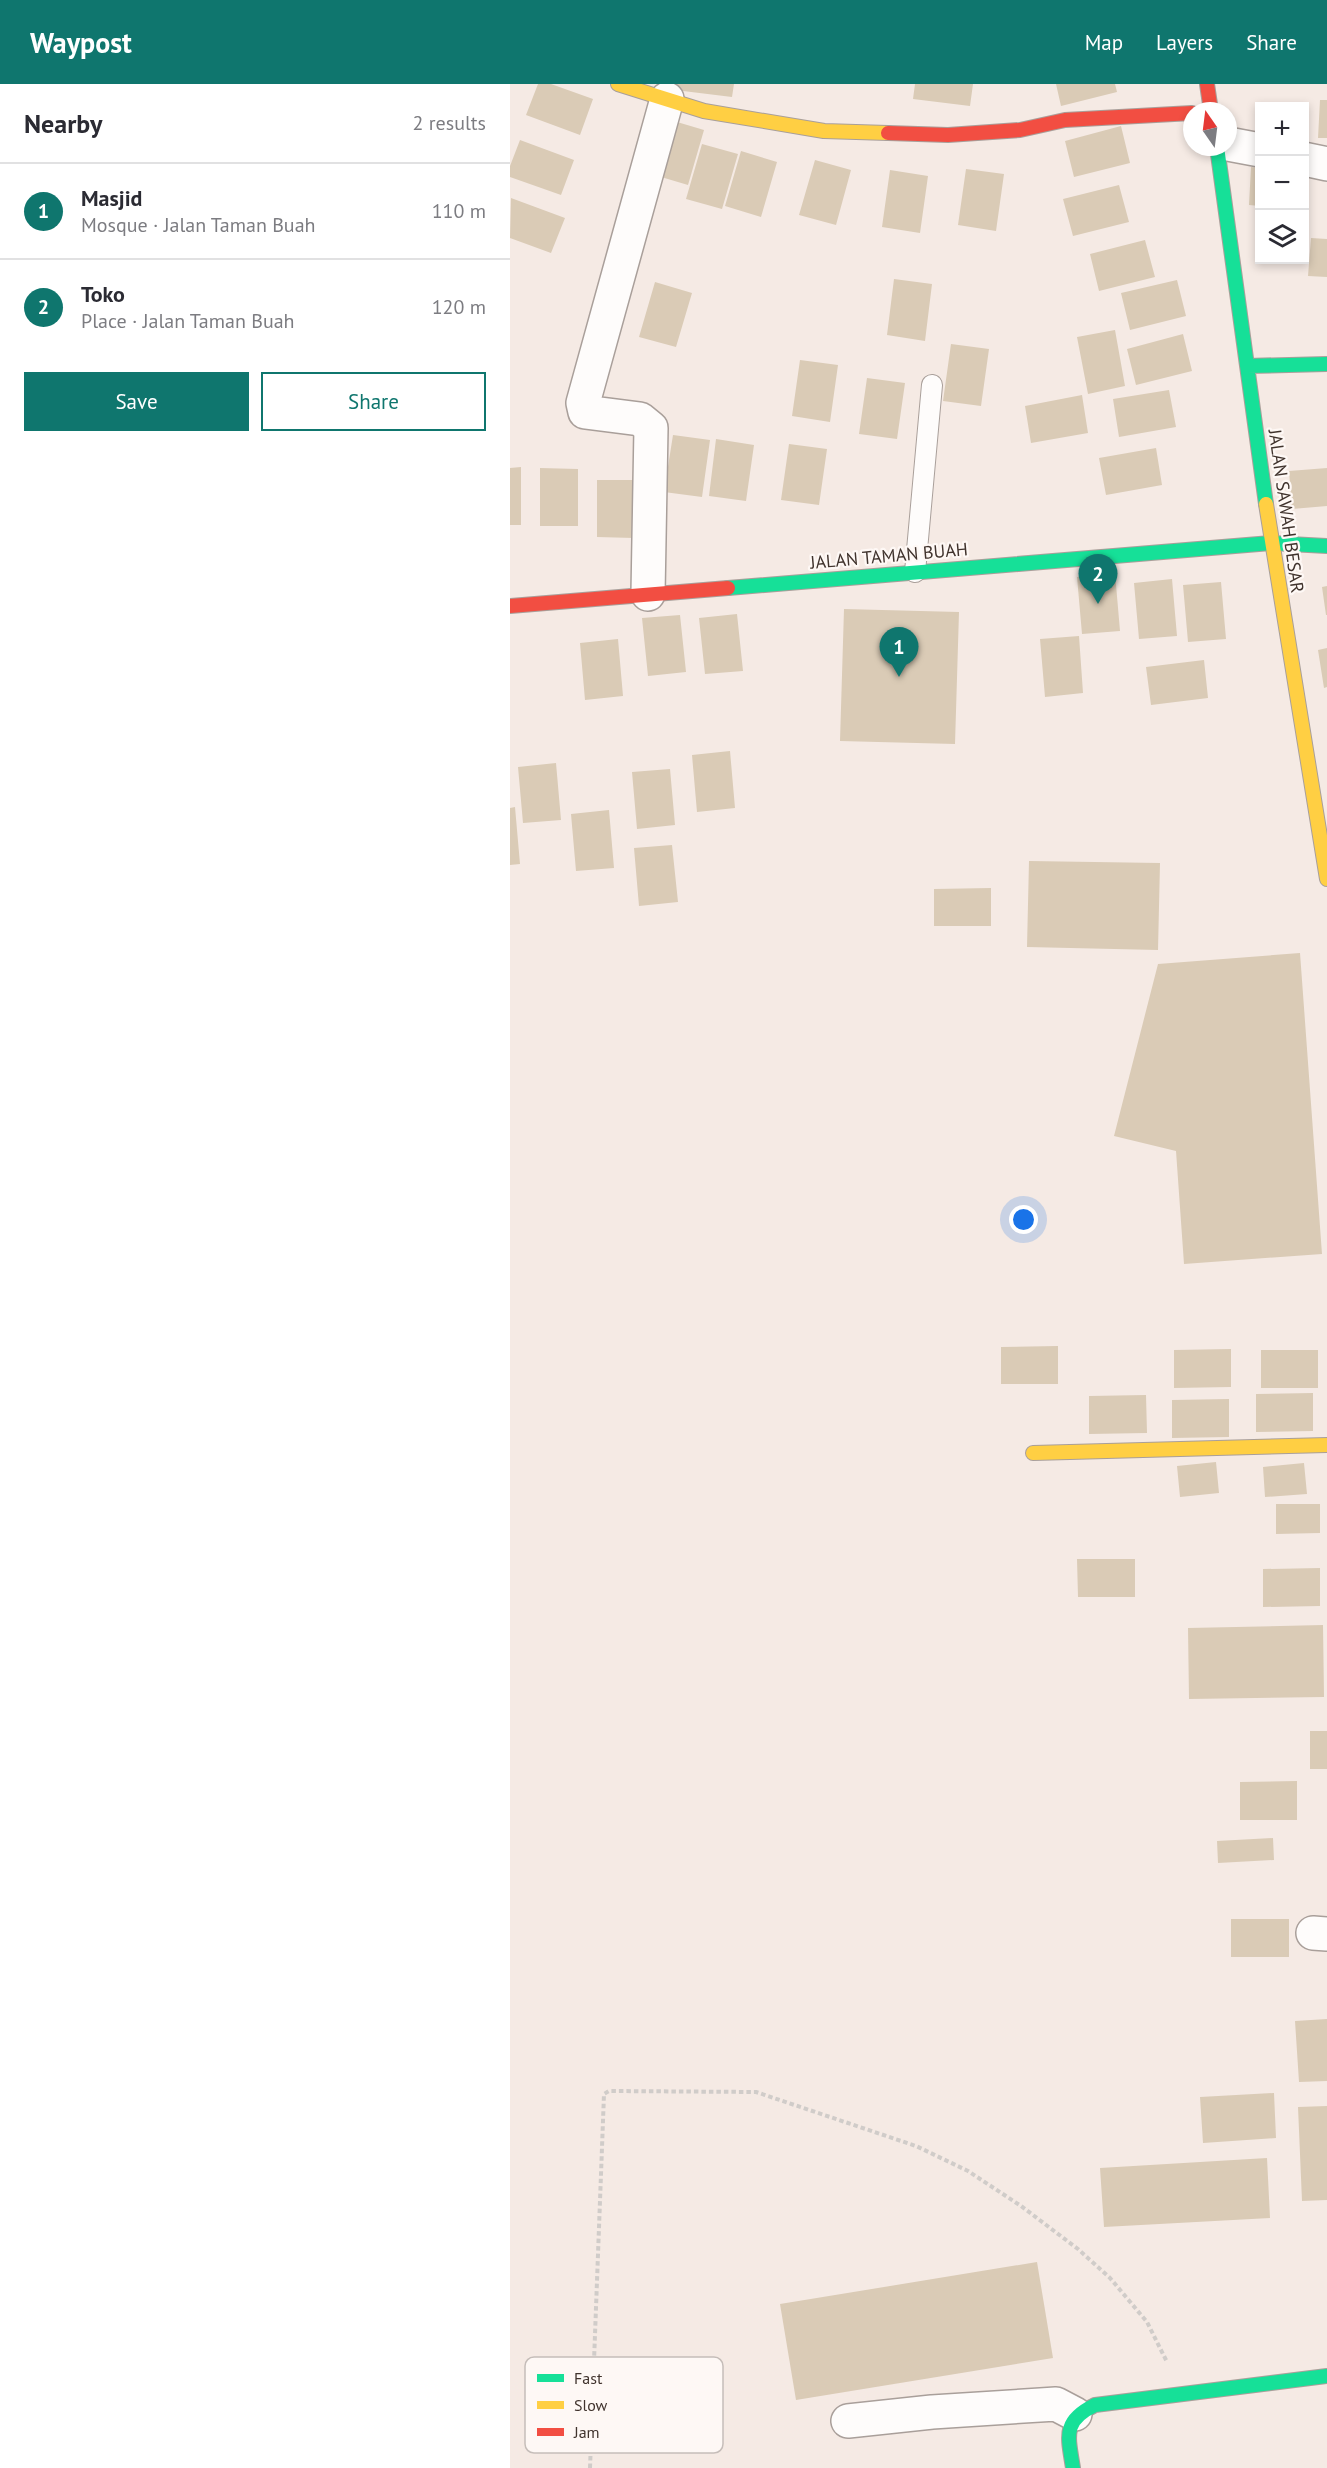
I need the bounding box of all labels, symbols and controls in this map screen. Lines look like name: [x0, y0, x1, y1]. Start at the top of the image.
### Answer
text: Waypost: [30, 24, 132, 61]
text: Map: [1085, 29, 1123, 56]
text: Layers: [1156, 29, 1213, 56]
text: Share: [1246, 29, 1297, 56]
north arrow: [1183, 102, 1237, 156]
map controls: [1255, 102, 1309, 264]
button: +: [1255, 102, 1309, 156]
text: Nearby: [24, 107, 102, 140]
text: 2 results: [413, 110, 486, 136]
button: −: [1255, 156, 1309, 210]
text: Masjid: [81, 184, 142, 212]
text: 1: [38, 198, 49, 224]
text: 110 m: [432, 198, 486, 224]
button: layers: [1255, 210, 1309, 264]
text: Mosque · Jalan Taman Buah: [81, 212, 316, 238]
text: Toko: [81, 280, 125, 308]
text: 2: [38, 294, 49, 320]
text: 120 m: [432, 294, 486, 320]
text: Place · Jalan Taman Buah: [81, 308, 295, 334]
button: Save: [24, 372, 249, 431]
button: Share: [261, 372, 486, 431]
street label: JALAN SAWAH BESAR: [1263, 427, 1309, 595]
street label: JALAN TAMAN BUAH: [808, 537, 969, 574]
pin: 2: [1078, 554, 1118, 604]
pin: 1: [880, 628, 918, 677]
your location: [1009, 1205, 1038, 1234]
legend: [525, 2357, 723, 2453]
text: Fast: [574, 2368, 603, 2388]
text: Slow: [574, 2395, 608, 2415]
text: Jam: [573, 2422, 600, 2442]

